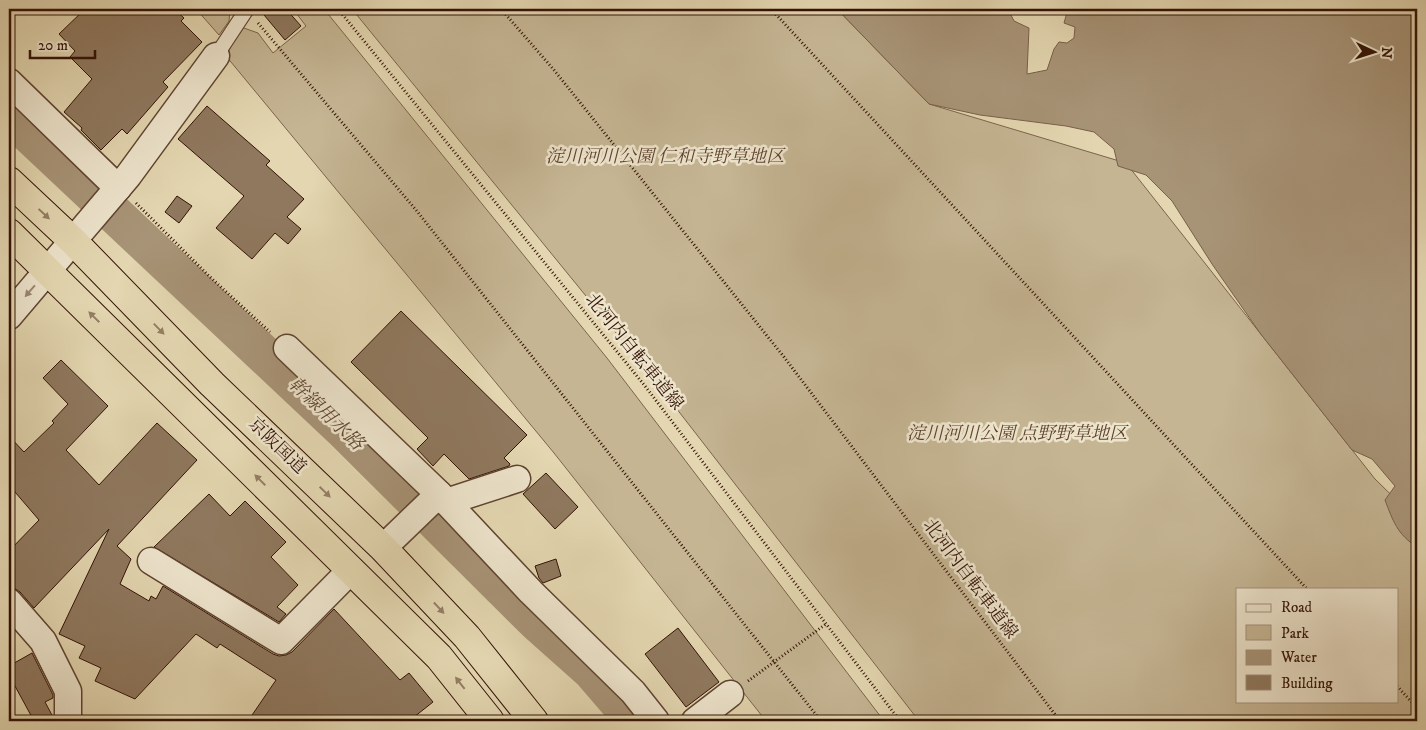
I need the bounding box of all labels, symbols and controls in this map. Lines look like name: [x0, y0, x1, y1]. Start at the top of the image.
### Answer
scale bar: [30, 28, 95, 60]
north arrow: [1348, 28, 1398, 78]
text: 20 m: [38, 36, 68, 55]
text: N: [1377, 46, 1395, 60]
park label: 淀川河川公園 仁和寺野草地区: [546, 146, 786, 168]
one-way arrow: [38, 208, 50, 220]
one-way arrow: [24, 285, 36, 297]
street label: 北河内自転車道線: [580, 289, 688, 415]
one-way arrow: [88, 311, 100, 323]
one-way arrow: [153, 323, 165, 335]
water label: 幹線用水路: [284, 373, 370, 457]
street label: 京阪国道: [243, 413, 311, 479]
park label: 淀川河川公園 点野野草地区: [907, 423, 1129, 445]
one-way arrow: [254, 475, 266, 487]
one-way arrow: [319, 486, 331, 498]
street label: 北河内自転車道線: [918, 515, 1022, 643]
legend: [1236, 588, 1398, 702]
text: Road: [1281, 598, 1313, 617]
one-way arrow: [433, 601, 445, 613]
text: Park: [1281, 624, 1310, 643]
text: Water: [1280, 648, 1317, 667]
text: Building: [1281, 674, 1333, 693]
one-way arrow: [454, 677, 465, 690]

